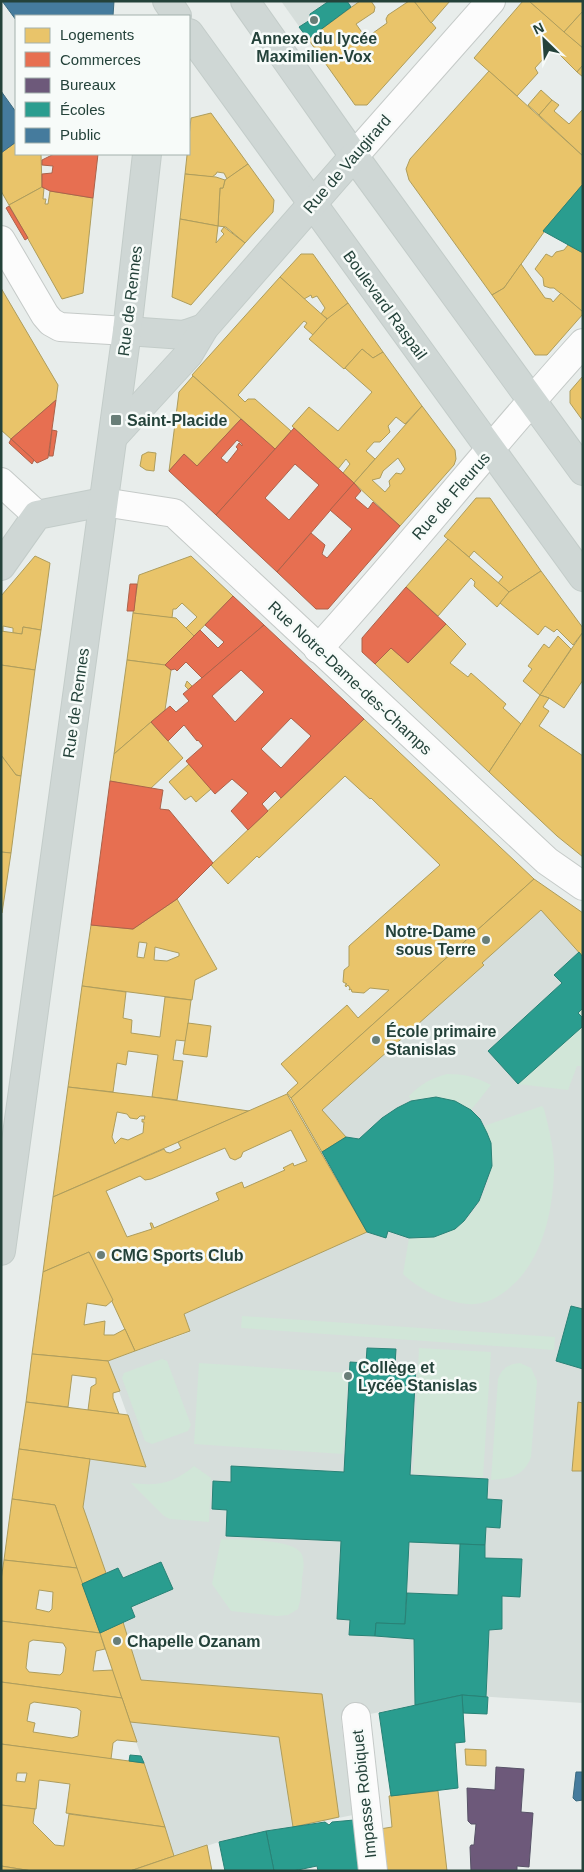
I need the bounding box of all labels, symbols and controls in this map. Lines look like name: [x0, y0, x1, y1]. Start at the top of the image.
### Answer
marker: Annexe du lycée Maximilien-Vox: [308, 14, 320, 26]
legend: [15, 15, 190, 155]
north arrow: [519, 15, 569, 65]
text: N: [531, 19, 546, 38]
text: Logements: [60, 26, 134, 43]
place label: Annexe du lycée Maximilien-Vox: [251, 30, 377, 65]
text: Commerces: [60, 51, 141, 68]
text: Bureaux: [60, 76, 116, 93]
text: Écoles: [60, 101, 105, 118]
street label: Rue de Vaugirard: [300, 112, 394, 216]
text: Public: [60, 126, 101, 143]
street label: Rue de Rennes: [115, 245, 145, 357]
street label: Boulevard Raspail: [340, 247, 430, 363]
place label: Saint-Placide: [127, 412, 228, 429]
marker: Saint-Placide: [109, 413, 123, 427]
street label: Rue de Fleurus: [409, 449, 493, 543]
street label: Rue Notre-Dame-des-Champs: [265, 598, 435, 758]
street label: Rue de Rennes: [60, 647, 92, 759]
place label: Notre-Dame sous Terre: [385, 923, 476, 958]
marker: Notre-Dame sous Terre: [480, 934, 492, 946]
place label: École primaire Stanislas: [386, 1022, 496, 1058]
marker: École primaire Stanislas: [370, 1034, 382, 1046]
place label: CMG Sports Club: [111, 1247, 244, 1264]
marker: CMG Sports Club: [95, 1249, 107, 1261]
place label: Collège et Lycée Stanislas: [358, 1359, 478, 1394]
marker: Collège et Lycée Stanislas: [342, 1370, 354, 1382]
place label: Chapelle Ozanam: [127, 1633, 260, 1650]
marker: Chapelle Ozanam: [111, 1635, 123, 1647]
street label: Impasse Robiquet: [349, 1728, 379, 1859]

